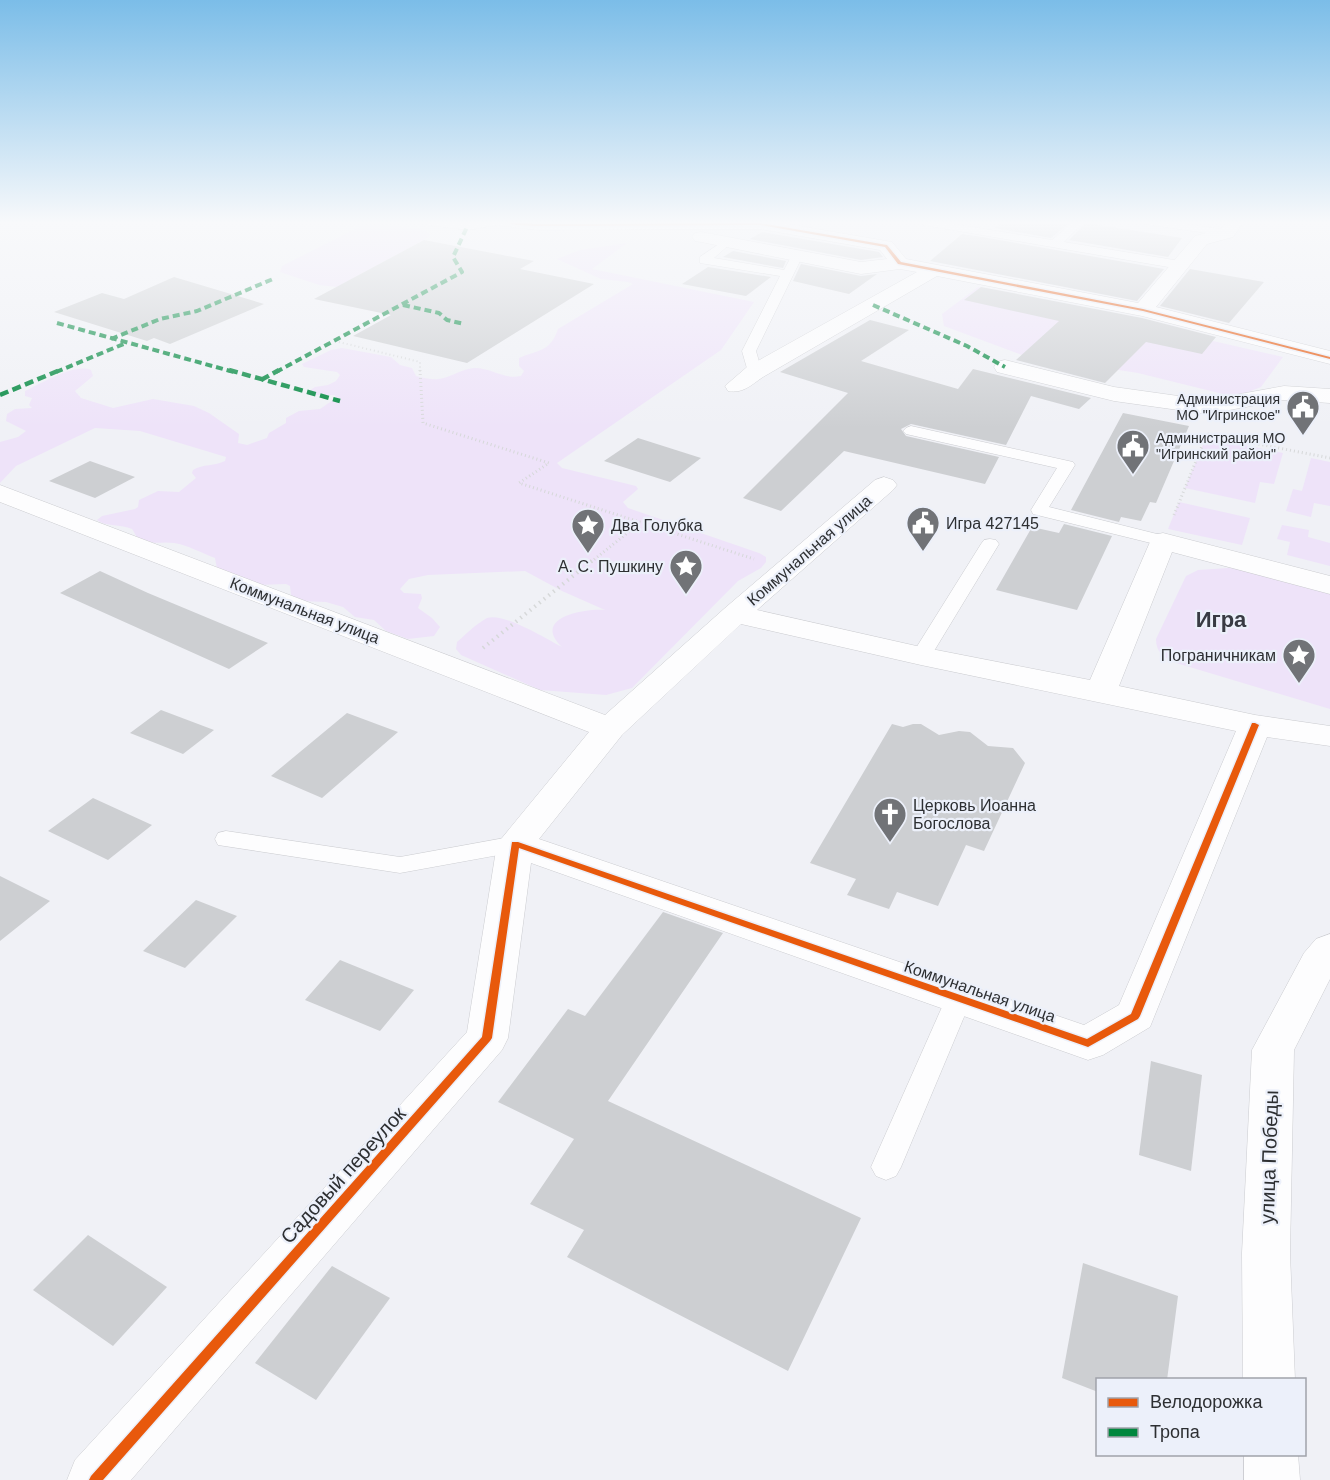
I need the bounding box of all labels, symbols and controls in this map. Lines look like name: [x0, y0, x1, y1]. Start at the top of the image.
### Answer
public building icon: Администрация МО "Игринское": [1285, 389, 1321, 436]
place label: Администрация МО "Игринское": [1176, 391, 1280, 423]
public building icon: Администрация МО "Игринский район": [1115, 428, 1151, 475]
place label: Администрация МО "Игринский район": [1156, 430, 1285, 462]
street label: Коммунальная улица: [744, 492, 875, 609]
public building icon: Игра 427145: [905, 505, 941, 552]
place icon: Два Голубка: [570, 507, 606, 554]
place label: Игра 427145: [946, 515, 1039, 532]
place label: Два Голубка: [611, 517, 703, 534]
place icon: А. С. Пушкину: [668, 548, 704, 595]
place label: А. С. Пушкину: [558, 558, 663, 575]
street label: Коммунальная улица: [228, 574, 382, 647]
district label: Игра: [1196, 607, 1247, 632]
place icon: Пограничникам: [1281, 637, 1317, 684]
place label: Пограничникам: [1161, 647, 1276, 664]
church icon: Церковь Иоанна Богослова: [872, 796, 908, 843]
place label: Церковь Иоанна Богослова: [913, 797, 1036, 832]
street label: Коммунальная улица: [902, 958, 1058, 1025]
street label: улица Победы: [1256, 1090, 1282, 1224]
street label: Садовый переулок: [276, 1102, 410, 1248]
legend: [1096, 1378, 1306, 1456]
text: Велодорожка: [1150, 1392, 1263, 1412]
text: Тропа: [1150, 1422, 1201, 1442]

